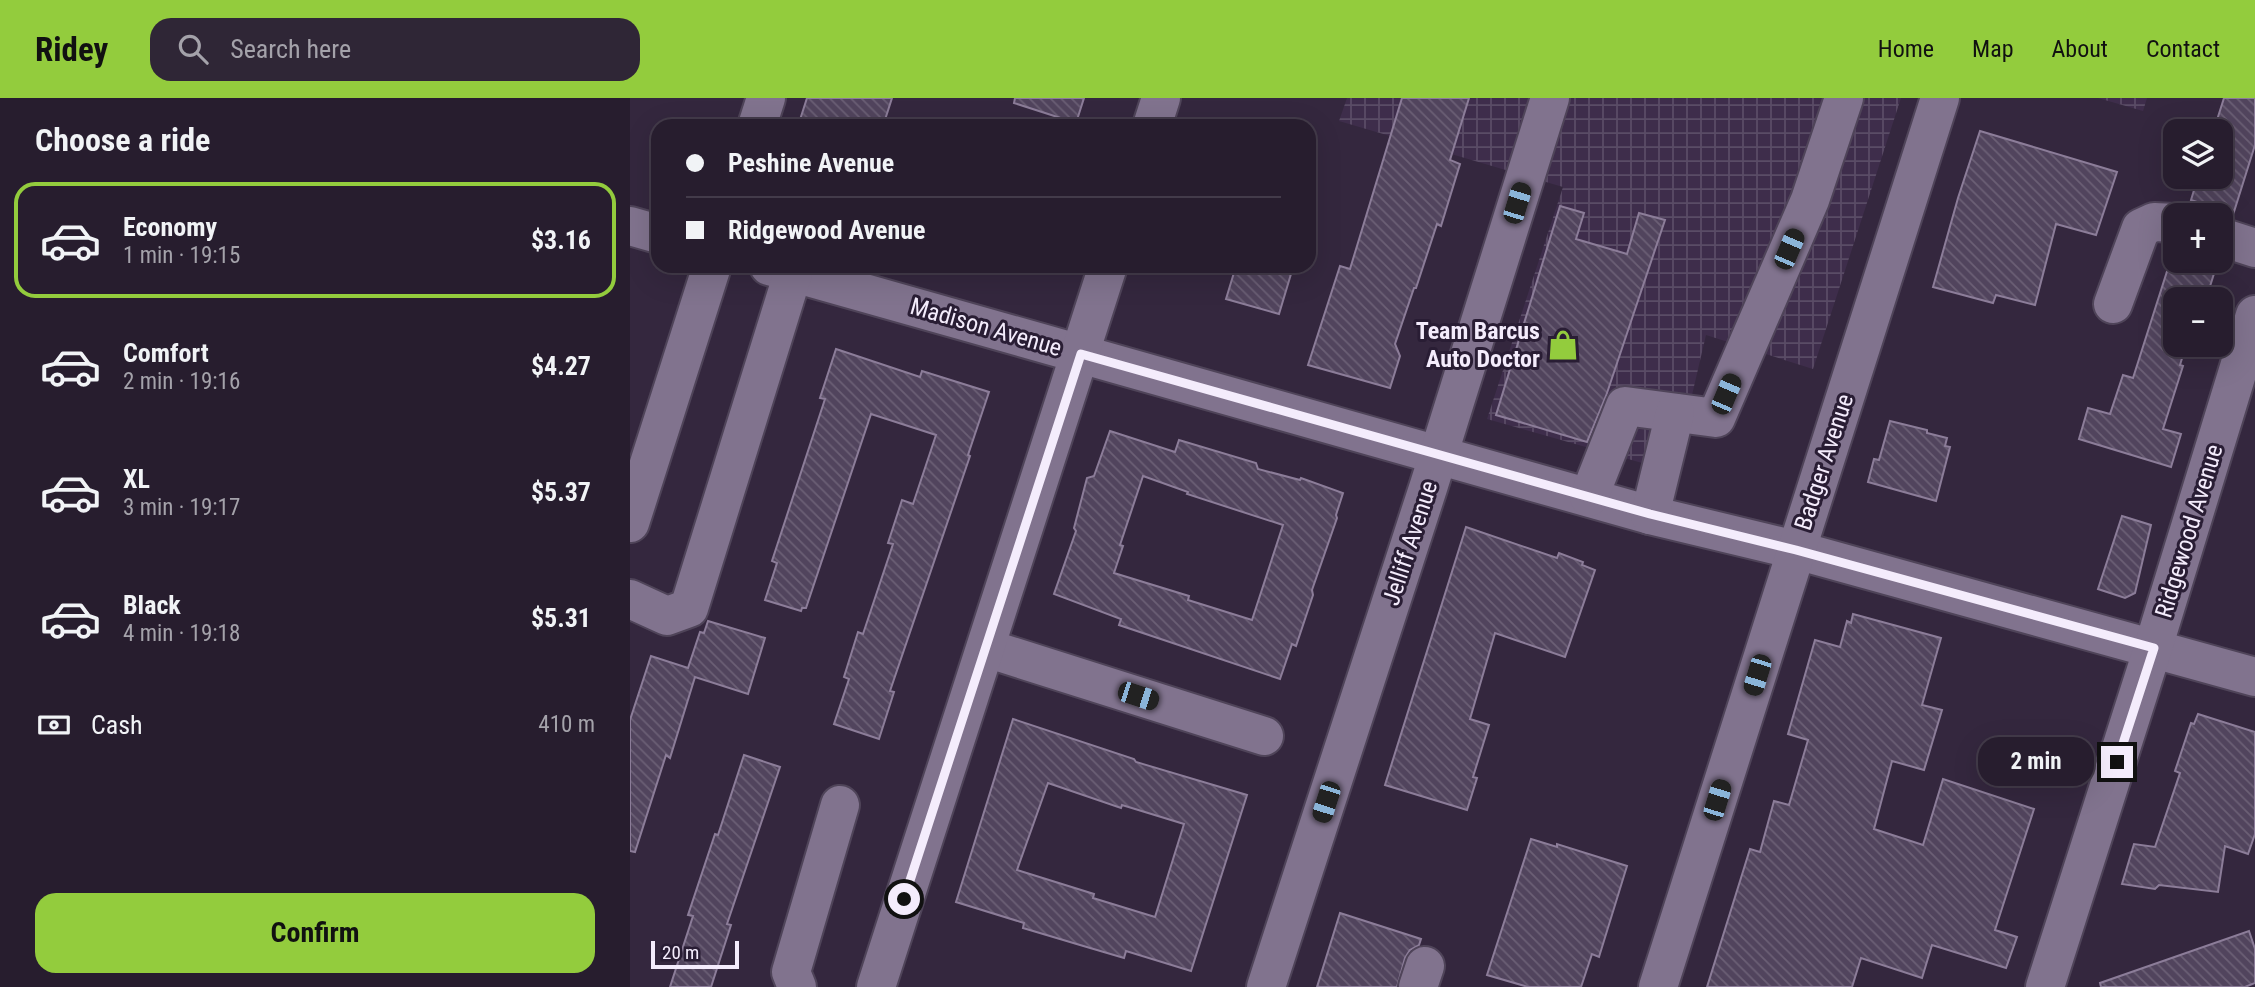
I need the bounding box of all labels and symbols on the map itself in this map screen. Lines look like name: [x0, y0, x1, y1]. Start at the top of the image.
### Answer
car: [1501, 180, 1534, 226]
car: [1772, 226, 1807, 272]
street label: Madison Avenue: [907, 292, 1065, 362]
place label: Team Barcus Auto Doctor: [1416, 317, 1540, 373]
shop icon: Team Barcus Auto Doctor: [1546, 328, 1580, 362]
car: [1709, 371, 1744, 417]
street label: Badger Avenue: [1789, 390, 1859, 534]
street label: Ridgewood Avenue: [2149, 441, 2229, 621]
street label: Jelliff Avenue: [1377, 477, 1443, 609]
car: [1741, 652, 1774, 698]
car: [1115, 680, 1162, 712]
callout: 2 min: [1977, 738, 2092, 786]
route end: [2101, 746, 2133, 778]
car: [1701, 777, 1734, 823]
car: [1310, 779, 1343, 825]
route start: [888, 883, 920, 915]
scale bar: [651, 938, 738, 970]

